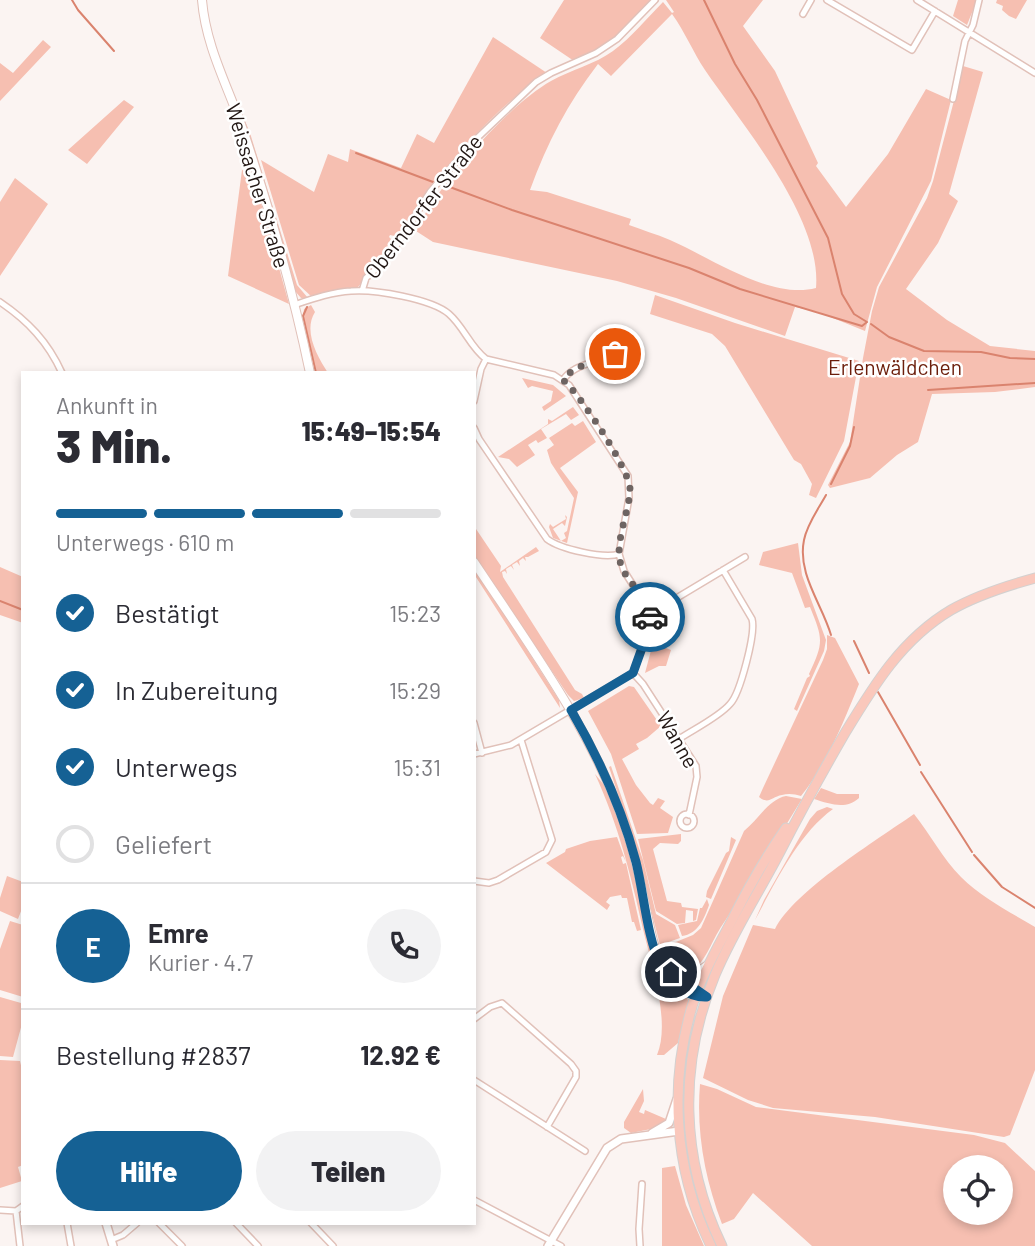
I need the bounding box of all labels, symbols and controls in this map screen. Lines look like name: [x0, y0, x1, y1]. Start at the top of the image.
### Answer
street label: Weissacher Straße: [222, 100, 295, 271]
street label: Oberndorfer Straße: [359, 129, 487, 283]
pin: [585, 324, 645, 384]
icon: bag: [596, 335, 634, 373]
park label: Erlenwäldchen: [828, 354, 962, 379]
text: Ankunft in: [56, 391, 158, 419]
text: 15:49–15:54: [302, 415, 441, 446]
text: 3 Min.: [56, 417, 172, 472]
text: Unterwegs · 610 m: [56, 528, 234, 556]
courier: [615, 582, 685, 652]
icon: check: [56, 594, 94, 632]
text: Bestätigt: [115, 597, 220, 628]
icon: car: [631, 598, 669, 636]
text: 15:23: [389, 599, 441, 627]
icon: check: [56, 671, 94, 709]
text: In Zubereitung: [115, 674, 278, 705]
text: 15:29: [389, 676, 441, 704]
street label: Wanne: [652, 706, 705, 772]
icon: check: [56, 748, 94, 786]
text: Unterwegs: [115, 751, 237, 782]
text: 15:31: [394, 753, 441, 781]
text: Geliefert: [115, 828, 212, 859]
button: phone: [367, 909, 441, 983]
text: Emre: [148, 917, 209, 948]
text: E: [85, 931, 101, 962]
pin: [641, 942, 701, 1002]
text: Kurier · 4.7: [148, 948, 253, 976]
icon: home: [652, 953, 690, 991]
text: Bestellung #2837: [56, 1039, 251, 1070]
text: 12.92 €: [360, 1039, 441, 1070]
button: Hilfe: [56, 1131, 242, 1211]
button: Teilen: [256, 1131, 441, 1211]
map controls: [943, 1155, 1013, 1225]
button: locate: [943, 1155, 1013, 1225]

